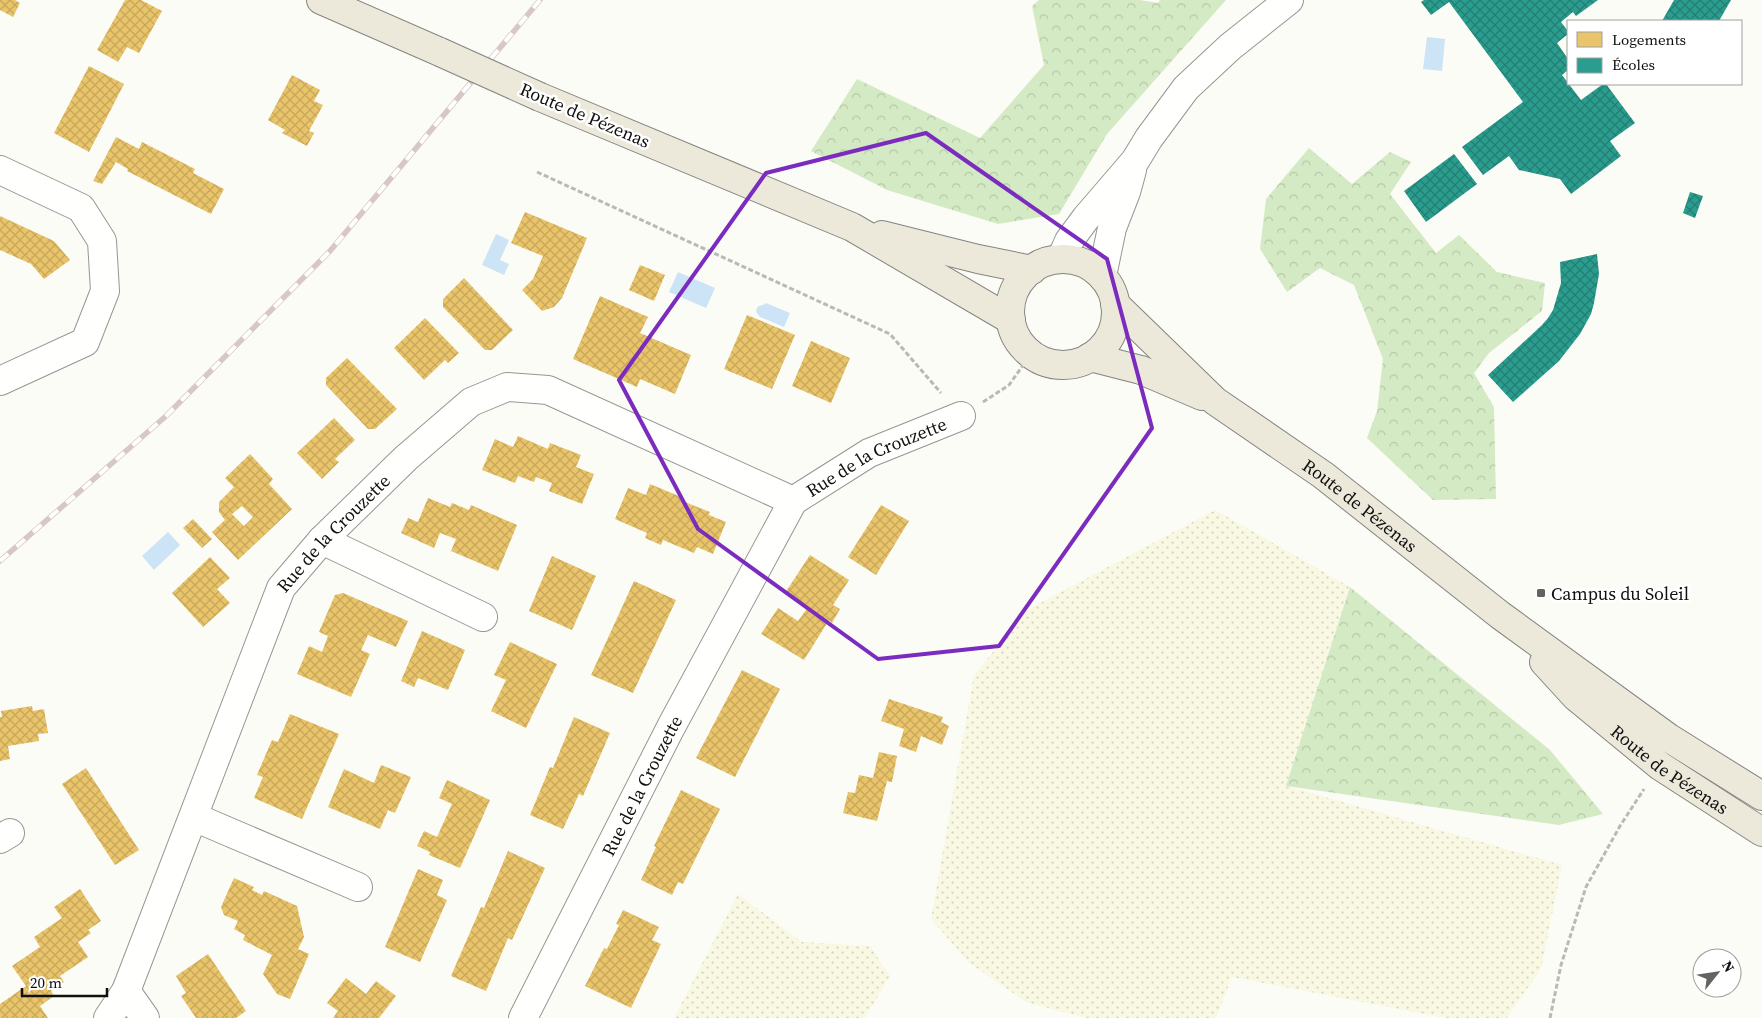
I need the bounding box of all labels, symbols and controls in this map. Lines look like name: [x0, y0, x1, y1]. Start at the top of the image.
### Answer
legend: [1567, 20, 1742, 85]
text: Logements: [1612, 29, 1686, 50]
text: Écoles: [1612, 54, 1655, 75]
street label: Route de Pézenas: [516, 76, 654, 154]
street label: Rue de la Crouzette: [801, 411, 950, 502]
street label: Route de Pézenas: [1298, 452, 1423, 558]
street label: Rue de la Crouzette: [270, 468, 395, 597]
place label: Campus du Soleil: [1551, 581, 1689, 606]
marker: Campus du Soleil: [1535, 587, 1547, 599]
street label: Rue de la Crouzette: [595, 711, 688, 860]
street label: Route de Pézenas: [1606, 718, 1734, 820]
north arrow: [1692, 948, 1742, 998]
text: N: [1717, 957, 1739, 976]
scale bar: [22, 966, 108, 998]
text: 20 m: [30, 972, 62, 993]

